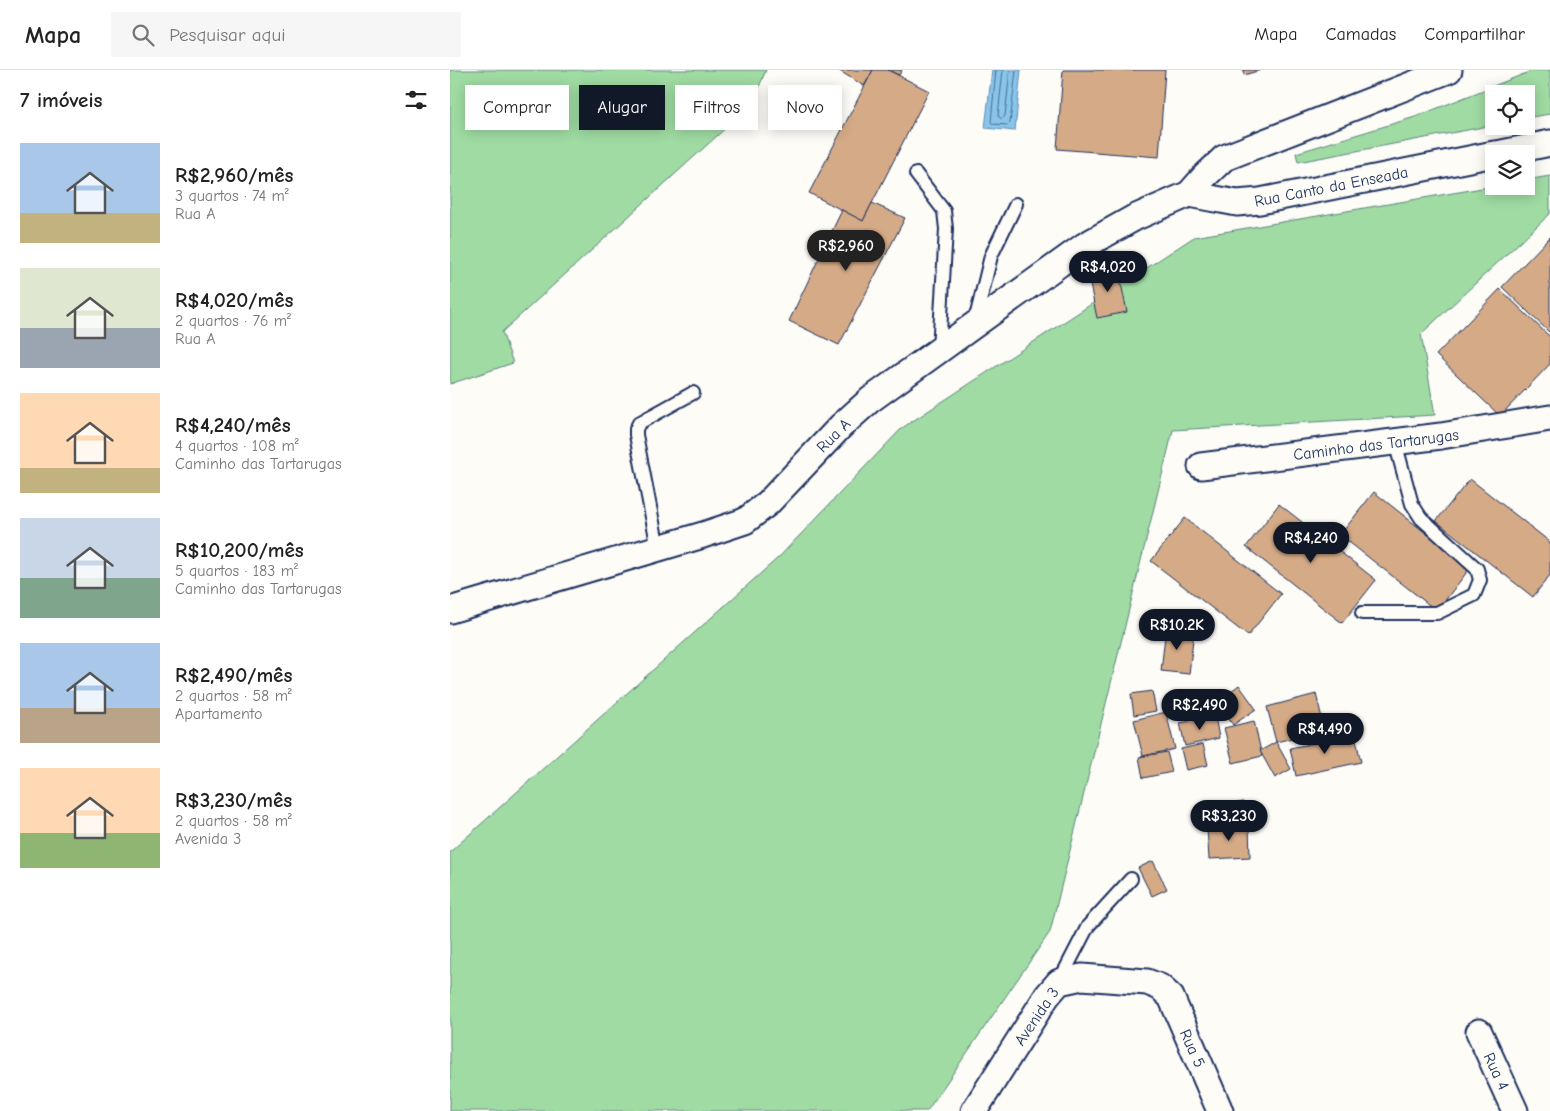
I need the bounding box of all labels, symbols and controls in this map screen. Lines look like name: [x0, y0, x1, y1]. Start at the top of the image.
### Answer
search box: [111, 12, 461, 57]
text: Mapa: [25, 21, 81, 49]
icon: search: [129, 21, 157, 49]
text: Pesquisar aqui: [169, 24, 285, 46]
text: Mapa: [1254, 24, 1297, 45]
text: Camadas: [1325, 24, 1396, 45]
text: Compartilhar: [1424, 24, 1525, 45]
chip: Comprar: [465, 85, 569, 130]
chip: Alugar: [579, 85, 665, 130]
chip: Filtros: [675, 85, 758, 130]
chip: Novo: [768, 85, 842, 130]
map controls: [1485, 85, 1535, 195]
button: locate: [1485, 85, 1535, 135]
icon: filters: [402, 86, 430, 114]
text: 7 imóveis: [20, 88, 102, 112]
button: layers: [1485, 145, 1535, 195]
icon: home: [60, 163, 120, 223]
text: R$2,960/mês: [175, 163, 293, 187]
street label: Rua Canto da Enseada: [1253, 163, 1410, 211]
text: 3 quartos · 74 m²: [175, 187, 289, 205]
text: Rua A: [175, 205, 216, 223]
pin: R$2,960: [800, 230, 892, 272]
text: R$2,960: [818, 237, 874, 255]
pin: R$4,020: [1062, 250, 1154, 293]
text: R$4,020: [1080, 258, 1136, 276]
icon: home: [60, 288, 120, 348]
text: R$4,020/mês: [175, 288, 293, 312]
text: 2 quartos · 76 m²: [175, 312, 291, 330]
text: Rua A: [175, 330, 216, 348]
icon: home: [60, 413, 120, 473]
text: R$4,240/mês: [175, 413, 291, 437]
street label: Rua A: [813, 415, 854, 456]
street label: Caminho das Tartarugas: [1292, 426, 1460, 464]
text: 4 quartos · 108 m²: [175, 437, 299, 455]
text: Caminho das Tartarugas: [175, 455, 342, 473]
pin: R$4,240: [1265, 522, 1357, 564]
text: R$4,240: [1284, 529, 1338, 547]
icon: home: [60, 538, 120, 598]
text: R$10,200/mês: [175, 538, 304, 562]
text: 5 quartos · 183 m²: [175, 562, 298, 580]
text: Caminho das Tartarugas: [175, 580, 342, 598]
pin: R$10.2K: [1131, 608, 1223, 651]
text: R$10.2K: [1150, 616, 1204, 634]
icon: home: [60, 663, 120, 723]
text: R$2,490/mês: [175, 663, 292, 687]
text: 2 quartos · 58 m²: [175, 687, 292, 705]
pin: R$2,490: [1154, 688, 1246, 731]
text: R$2,490: [1172, 696, 1228, 714]
text: Apartamento: [175, 705, 262, 723]
pin: R$4,490: [1279, 712, 1371, 755]
text: R$4,490: [1298, 720, 1352, 738]
icon: home: [60, 788, 120, 848]
text: R$3,230/mês: [175, 788, 292, 812]
pin: R$3,230: [1183, 800, 1275, 842]
text: R$3,230: [1202, 807, 1256, 825]
text: 2 quartos · 58 m²: [175, 812, 292, 830]
text: Avenida 3: [175, 830, 241, 848]
street label: Avenida 3: [1011, 984, 1063, 1049]
street label: Rua 5: [1176, 1026, 1208, 1070]
street label: Rua 4: [1480, 1050, 1513, 1093]

